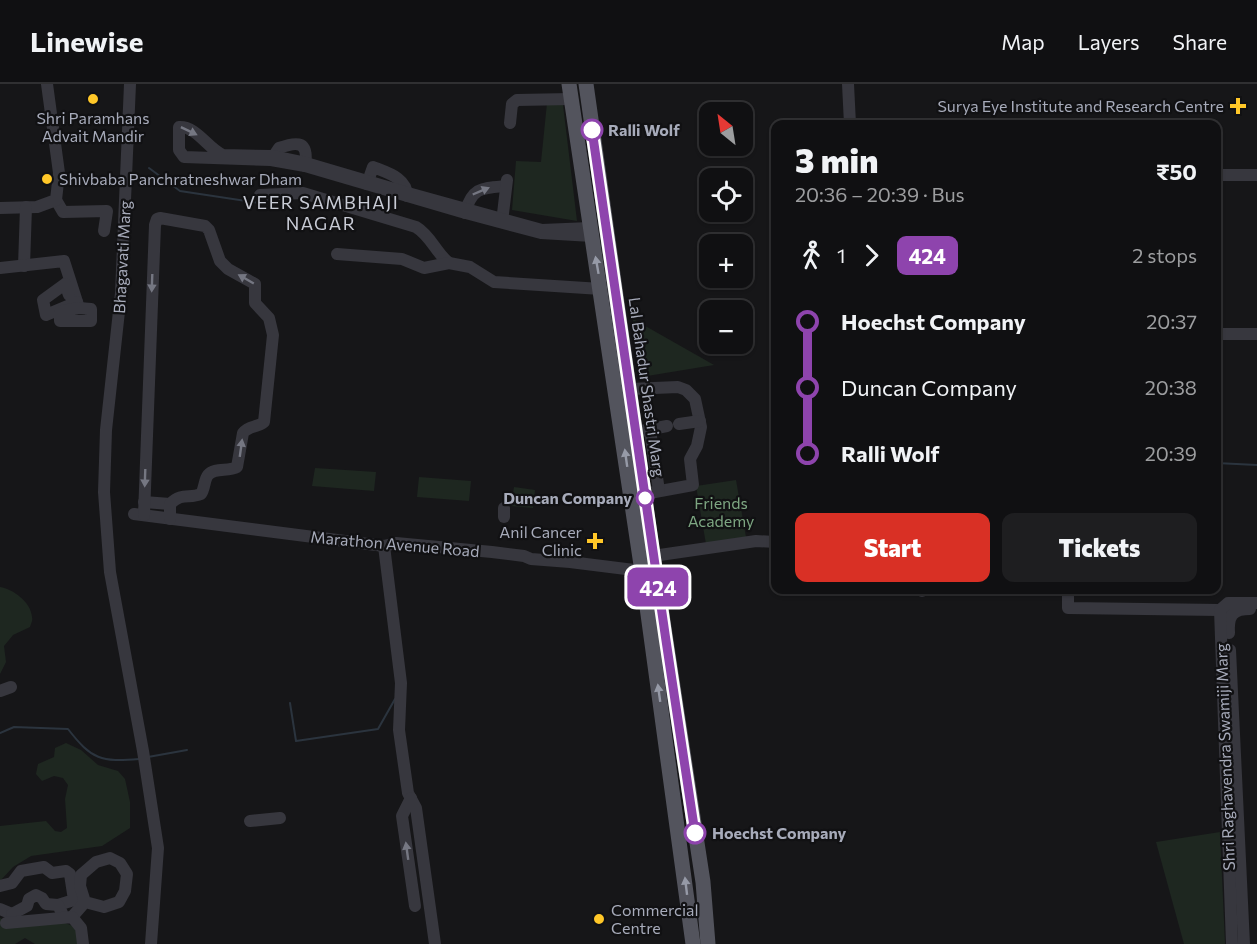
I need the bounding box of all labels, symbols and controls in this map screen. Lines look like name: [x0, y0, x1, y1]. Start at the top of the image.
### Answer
text: Linewise: [30, 24, 143, 58]
text: Map: [1001, 29, 1045, 54]
text: Layers: [1078, 29, 1140, 54]
text: Share: [1173, 29, 1227, 54]
marker: Shri Paramhans Advait Mandir: [86, 92, 100, 106]
place label: Surya Eye Institute and Research Centre: [937, 96, 1224, 115]
marker: Surya Eye Institute and Research Centre: [1229, 97, 1247, 115]
north arrow: [699, 102, 753, 156]
map controls: [699, 102, 753, 354]
place label: Shri Paramhans Advait Mandir: [36, 108, 150, 145]
marker: Ralli Wolf: [581, 119, 603, 141]
place label: Ralli Wolf: [608, 120, 680, 139]
one-way arrow: [180, 125, 198, 135]
text: 3 min: [795, 139, 878, 180]
text: ₹50: [1156, 158, 1197, 185]
button: locate: [699, 168, 753, 222]
place label: Shivbaba Panchratneshwar Dham: [59, 169, 302, 188]
marker: Shivbaba Panchratneshwar Dham: [40, 172, 54, 186]
text: 20:36 – 20:39 · Bus: [795, 182, 965, 206]
one-way arrow: [472, 186, 490, 196]
district label: VEER SAMBHAJI NAGAR: [243, 191, 399, 234]
street label: Bhagavati Marg: [109, 200, 134, 314]
button: +: [699, 234, 753, 288]
icon: walk: [795, 239, 828, 272]
icon: forward: [855, 239, 888, 272]
text: 1: [837, 243, 846, 267]
text: 424: [909, 243, 946, 268]
text: 2 stops: [1132, 243, 1197, 267]
one-way arrow: [592, 256, 601, 275]
one-way arrow: [148, 274, 157, 293]
one-way arrow: [237, 274, 254, 284]
street label: Lal Bahadur Shastri Marg: [625, 296, 670, 478]
button: −: [699, 300, 753, 354]
text: Hoechst Company: [841, 308, 1026, 335]
text: 20:37: [1146, 309, 1197, 333]
text: Duncan Company: [841, 374, 1017, 401]
text: 20:38: [1145, 375, 1197, 399]
one-way arrow: [237, 438, 246, 457]
text: Ralli Wolf: [841, 440, 940, 467]
text: 20:39: [1145, 441, 1197, 465]
one-way arrow: [621, 448, 630, 467]
one-way arrow: [141, 468, 150, 487]
place label: Duncan Company: [503, 488, 632, 507]
marker: Duncan Company: [636, 489, 654, 507]
park label: Friends Academy: [688, 493, 754, 530]
button: Start: [795, 513, 990, 582]
button: Tickets: [1002, 513, 1197, 582]
place label: Anil Cancer Clinic: [499, 522, 583, 559]
street label: Marathon Avenue Road: [310, 527, 480, 560]
marker: Anil Cancer Clinic: [586, 532, 604, 550]
line badge: 424: [624, 568, 692, 606]
text: 424: [639, 575, 677, 600]
street label: Shri Raghavendra Swamiji Marg: [1211, 643, 1238, 871]
one-way arrow: [654, 683, 664, 702]
marker: Hoechst Company: [684, 822, 706, 844]
place label: Hoechst Company: [712, 823, 847, 842]
one-way arrow: [403, 842, 412, 861]
one-way arrow: [681, 876, 690, 895]
place label: Commercial Centre: [611, 900, 698, 937]
marker: Commercial Centre: [592, 912, 606, 926]

